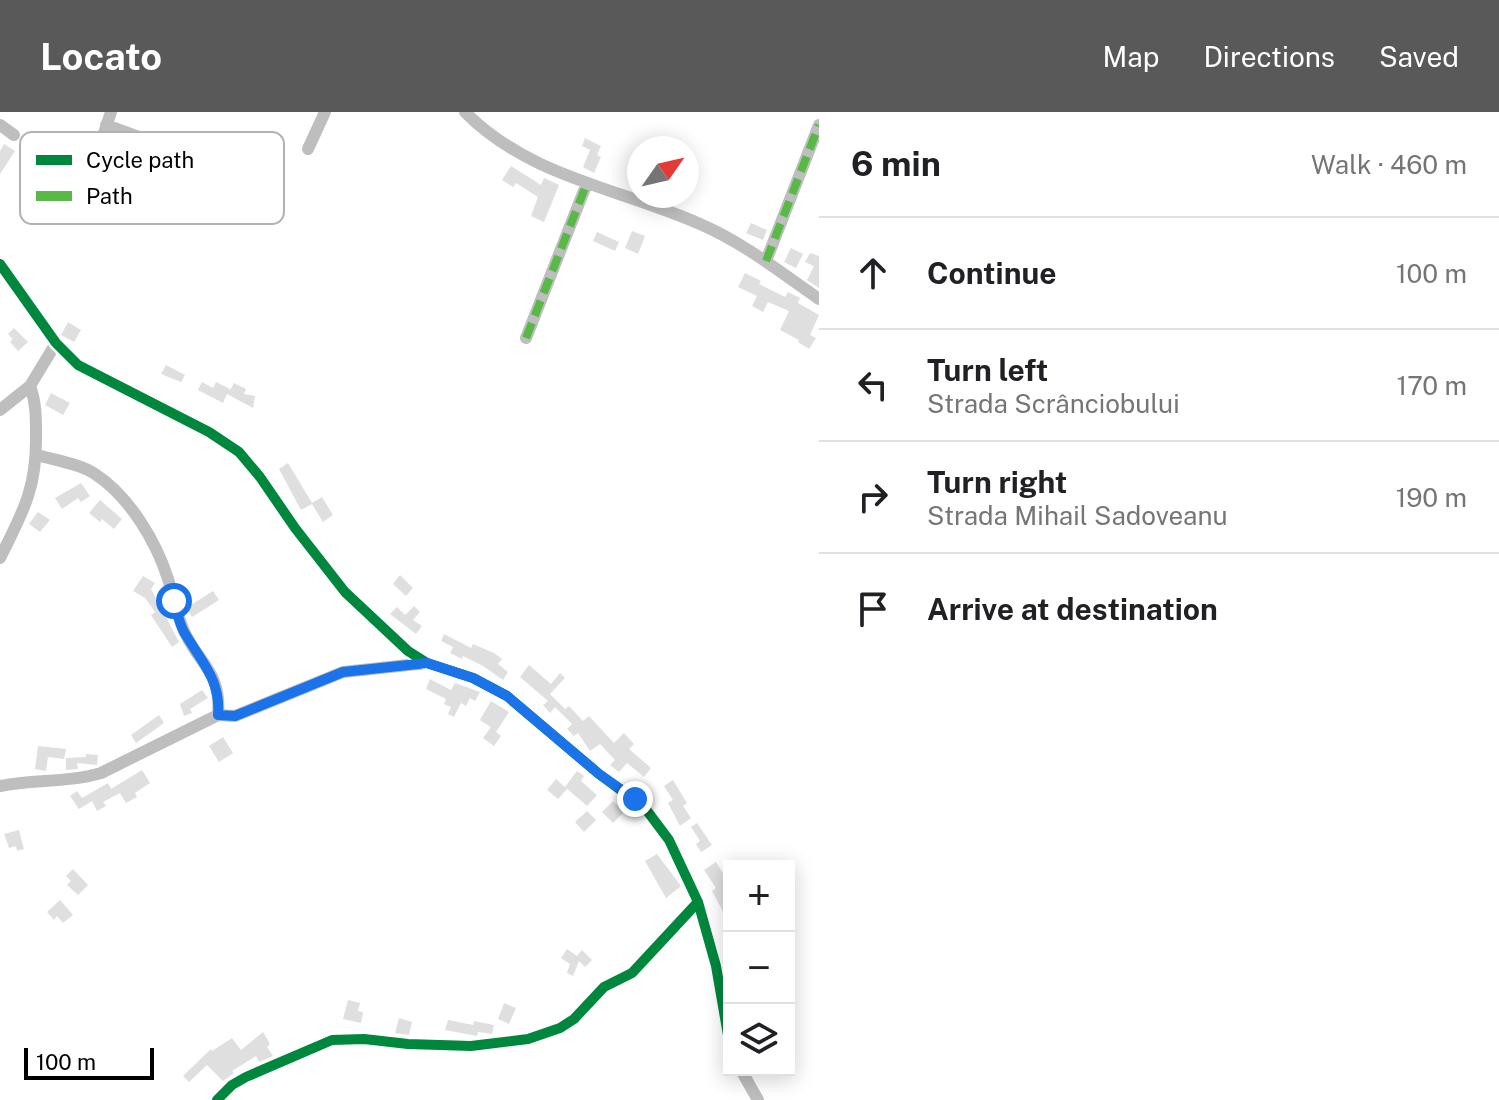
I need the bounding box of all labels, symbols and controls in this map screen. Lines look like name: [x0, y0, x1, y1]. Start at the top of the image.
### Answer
text: Locato: [40, 34, 162, 79]
text: Map: [1103, 40, 1159, 73]
text: Directions: [1203, 40, 1335, 73]
text: Saved: [1379, 40, 1459, 73]
legend: [20, 132, 284, 224]
north arrow: [627, 136, 699, 208]
text: 6 min: [851, 144, 941, 184]
text: Cycle path: [86, 147, 194, 173]
text: Walk · 460 m: [1311, 149, 1467, 180]
text: Path: [86, 183, 133, 209]
icon: ahead: [851, 251, 895, 295]
text: Continue: [927, 255, 1057, 291]
text: 100 m: [1396, 258, 1467, 289]
text: Turn left: [927, 352, 1048, 388]
icon: left: [851, 363, 895, 407]
text: 170 m: [1397, 370, 1467, 401]
text: Strada Scrânciobului: [927, 388, 1180, 419]
text: Turn right: [927, 464, 1067, 500]
icon: right: [851, 475, 895, 519]
text: 190 m: [1396, 482, 1467, 513]
text: Strada Mihail Sadoveanu: [927, 500, 1228, 531]
route start: [156, 583, 192, 619]
icon: arrive: [851, 587, 895, 631]
text: Arrive at destination: [927, 591, 1218, 627]
route end: [617, 781, 653, 817]
map controls: [723, 860, 795, 1076]
button: +: [723, 860, 795, 932]
button: −: [723, 932, 795, 1004]
button: layers: [723, 1004, 795, 1076]
scale bar: [24, 1044, 154, 1080]
text: 100 m: [36, 1049, 96, 1075]

